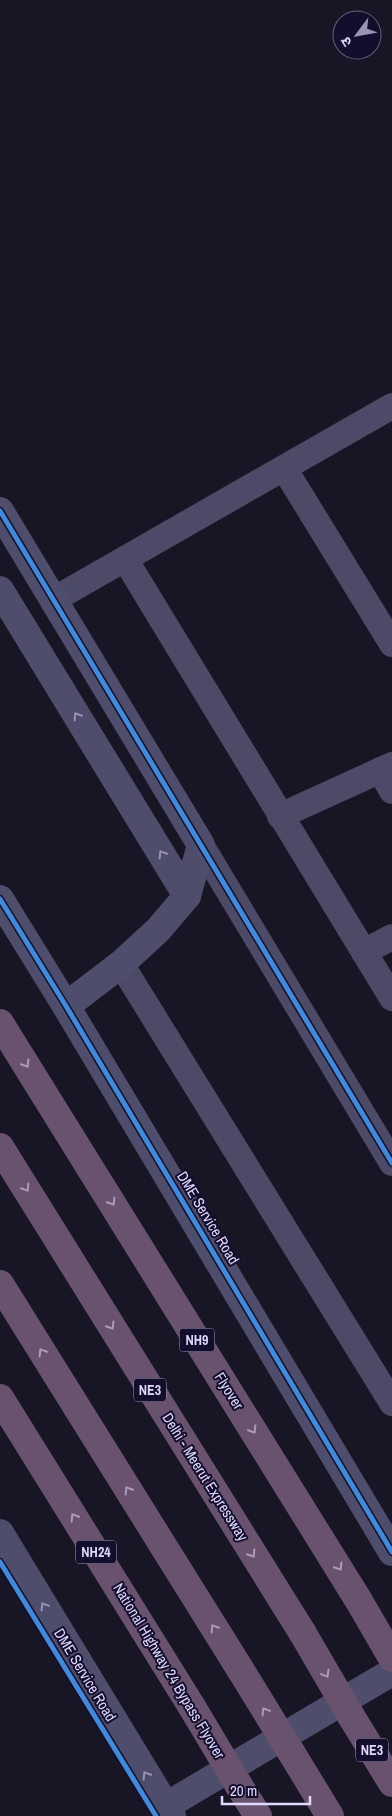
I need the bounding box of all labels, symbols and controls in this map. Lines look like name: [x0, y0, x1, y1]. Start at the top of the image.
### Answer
north arrow: [332, 10, 382, 60]
text: उ: [336, 33, 356, 50]
one-way arrow: [73, 712, 83, 721]
one-way arrow: [158, 851, 168, 860]
one-way arrow: [19, 1059, 29, 1068]
street label: DME Service Road: [172, 1167, 245, 1268]
one-way arrow: [19, 1183, 29, 1192]
one-way arrow: [105, 1197, 115, 1206]
one-way arrow: [104, 1321, 114, 1330]
road number: NH9: [180, 1328, 214, 1352]
one-way arrow: [39, 1348, 48, 1357]
street label: Flyover: [210, 1368, 249, 1413]
road number: NE3: [134, 1378, 166, 1402]
street label: Delhi - Meerut Expressway: [157, 1409, 254, 1546]
one-way arrow: [246, 1424, 256, 1433]
one-way arrow: [125, 1486, 134, 1495]
one-way arrow: [71, 1513, 80, 1522]
road number: NH24: [76, 1540, 116, 1564]
one-way arrow: [246, 1548, 256, 1557]
one-way arrow: [332, 1562, 342, 1571]
street label: National Highway 24 Bypass Flyover: [108, 1579, 230, 1763]
one-way arrow: [40, 1602, 50, 1611]
street label: DME Service Road: [49, 1624, 122, 1725]
one-way arrow: [211, 1624, 220, 1633]
one-way arrow: [320, 1669, 330, 1678]
one-way arrow: [262, 1707, 272, 1716]
road number: NE3: [356, 1738, 388, 1762]
one-way arrow: [143, 1771, 152, 1780]
scale bar: [222, 1774, 310, 1806]
text: 20 m: [230, 1780, 257, 1801]

